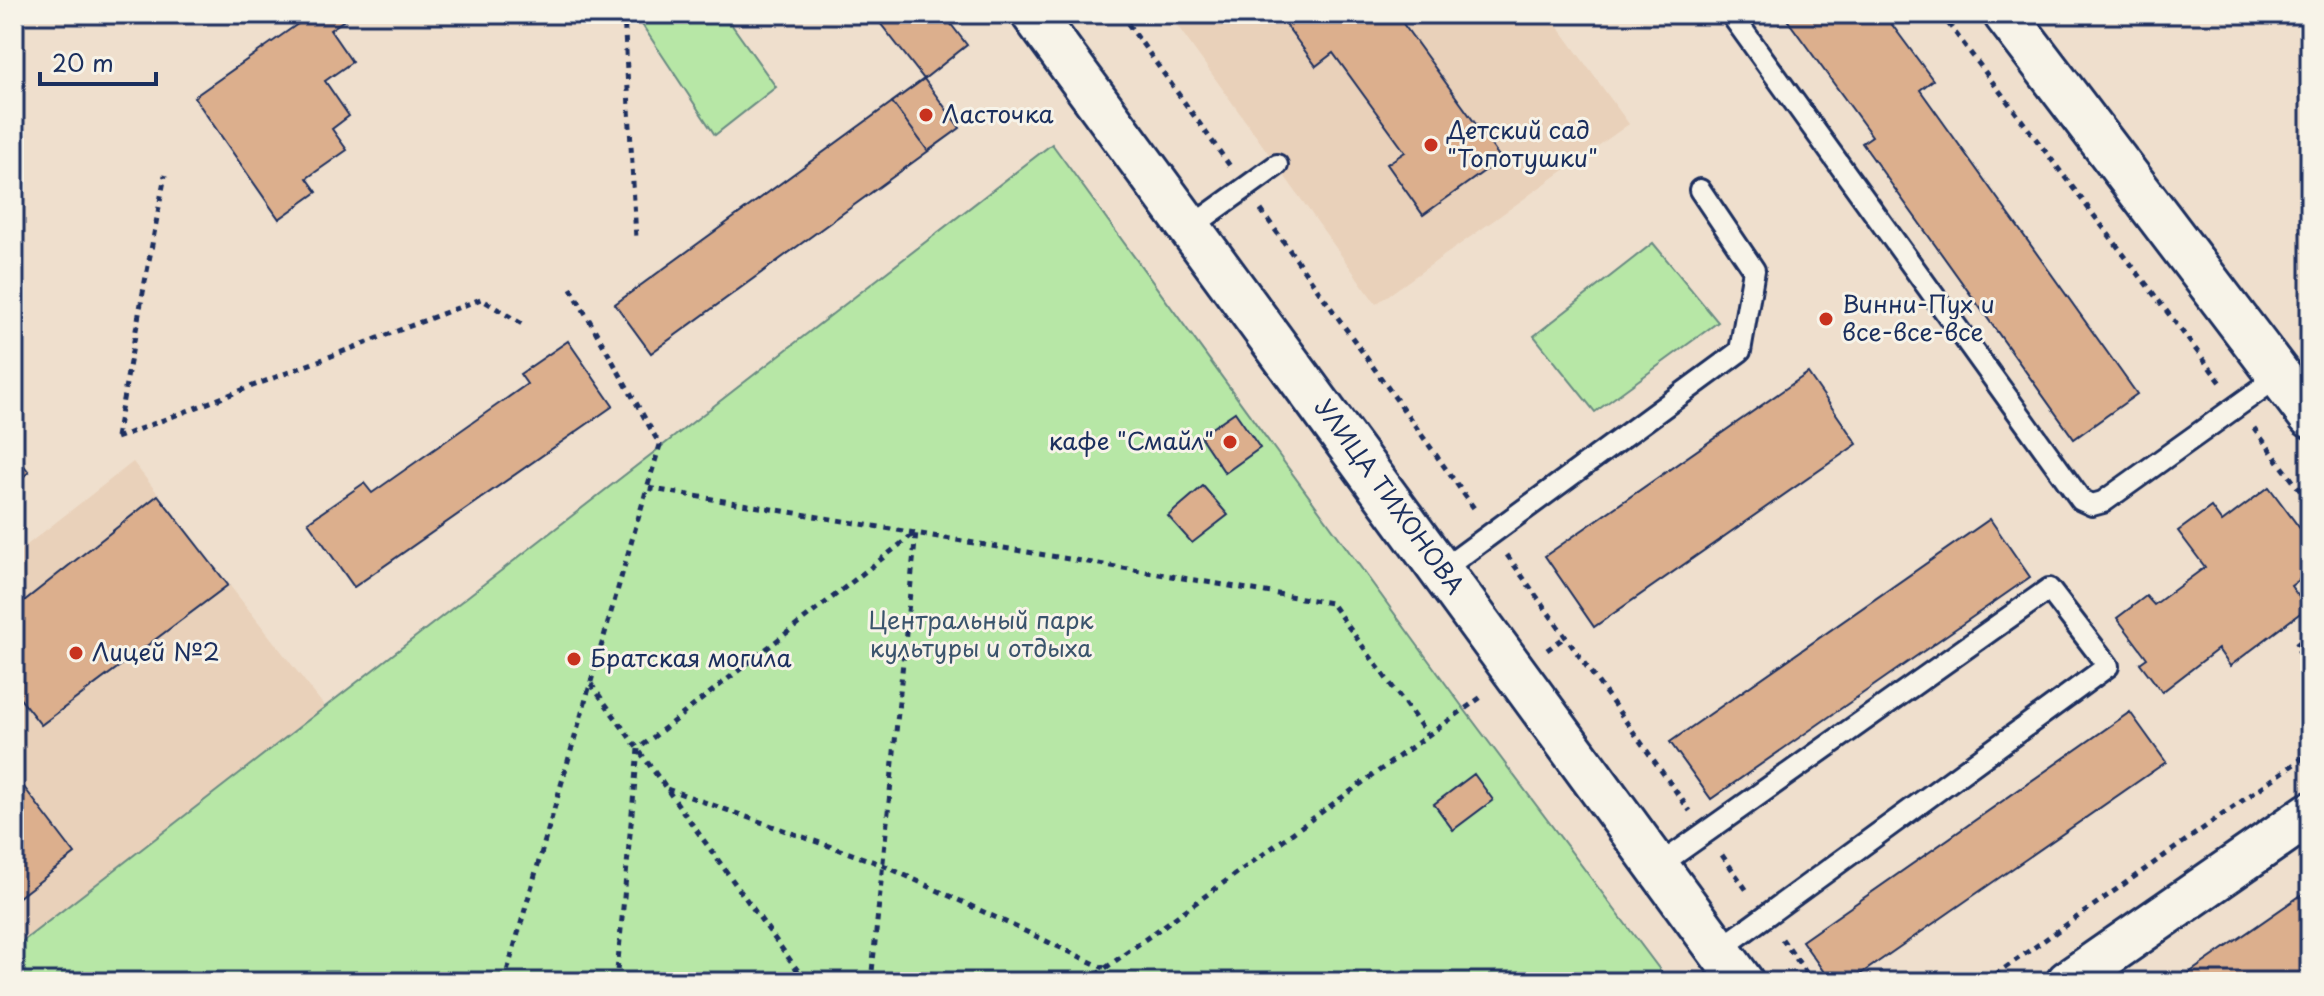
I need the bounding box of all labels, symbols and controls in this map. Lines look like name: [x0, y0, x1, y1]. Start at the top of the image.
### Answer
scale bar: [40, 36, 156, 86]
text: 20 m: [52, 44, 114, 80]
place label: Ласточка: [942, 95, 1054, 131]
marker: Ласточка: [917, 106, 935, 124]
place label: Детский сад "Топотушки": [1446, 111, 1598, 175]
marker: Детский сад "Топотушки": [1422, 136, 1440, 154]
place label: Винни-Пух и все-все-все: [1842, 285, 1995, 349]
marker: Винни-Пух и все-все-все: [1817, 310, 1835, 328]
street label: УЛИЦА ТИХОНОВА: [1307, 391, 1474, 601]
place label: кафе "Смайл": [1048, 422, 1214, 458]
marker: кафе "Смайл": [1221, 433, 1239, 451]
park label: Центральный парк культуры и отдыха: [868, 601, 1094, 665]
place label: Лицей №2: [92, 633, 220, 669]
place label: Братская могила: [590, 639, 792, 675]
marker: Лицей №2: [67, 644, 85, 662]
marker: Братская могила: [565, 650, 583, 668]

